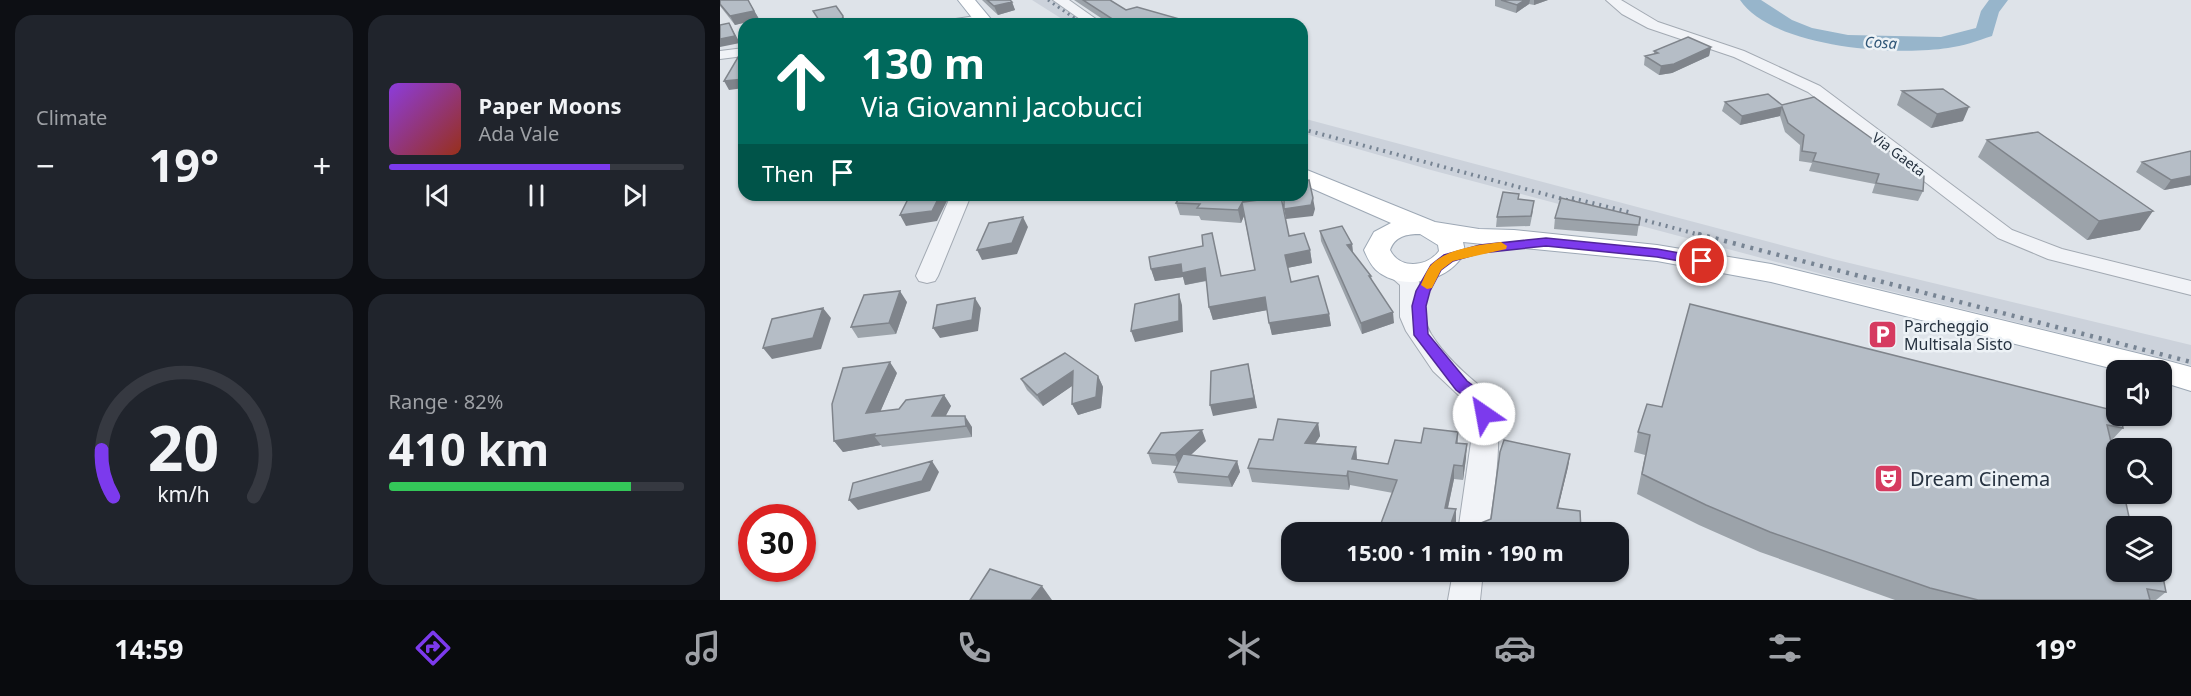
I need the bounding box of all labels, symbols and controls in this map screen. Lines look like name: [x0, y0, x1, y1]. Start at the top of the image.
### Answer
water label: Cosa: [1864, 31, 1898, 53]
text: 130 m: [861, 34, 985, 91]
icon: ahead: [762, 42, 840, 120]
text: Via Giovanni Jacobucci: [861, 88, 1143, 125]
text: Paper Moons: [479, 90, 622, 120]
text: Climate: [36, 104, 107, 131]
text: Ada Vale: [479, 120, 559, 147]
street label: Via Gaeta: [1868, 128, 1930, 180]
text: 19°: [148, 134, 219, 195]
text: −: [36, 143, 55, 188]
text: +: [313, 143, 332, 188]
icon: arrive: [826, 156, 859, 189]
text: Then: [762, 158, 814, 188]
icon: previous: [421, 179, 454, 212]
icon: pause: [520, 179, 553, 212]
icon: next: [618, 179, 651, 212]
pin: [1676, 235, 1727, 286]
icon: arrive: [1685, 244, 1718, 277]
place label: Parcheggio Multisala Sisto: [1904, 315, 2012, 355]
parking icon: Parcheggio Multisala Sisto: [1867, 319, 1899, 351]
map controls: [2106, 360, 2172, 582]
button: sound: [2106, 360, 2172, 426]
position arrow: [1452, 382, 1516, 446]
text: Range · 82%: [389, 388, 503, 415]
text: 20: [148, 404, 219, 489]
text: 410 km: [389, 418, 549, 479]
button: search: [2106, 438, 2172, 504]
theatre icon: Dream Cinema: [1873, 462, 1905, 494]
place label: Dream Cinema: [1910, 465, 2050, 492]
text: km/h: [157, 479, 210, 508]
speed limit sign: 30: [738, 504, 816, 582]
button: layers: [2106, 516, 2172, 582]
text: 15:00 · 1 min · 190 m: [1346, 537, 1564, 567]
icon: directions: [412, 627, 454, 669]
icon: music: [682, 627, 724, 669]
icon: phone: [953, 627, 995, 669]
icon: climate: [1223, 627, 1265, 669]
icon: car: [1494, 627, 1536, 669]
icon: filters: [1764, 627, 1806, 669]
text: 14:59: [114, 630, 184, 667]
text: 19°: [2034, 630, 2077, 667]

